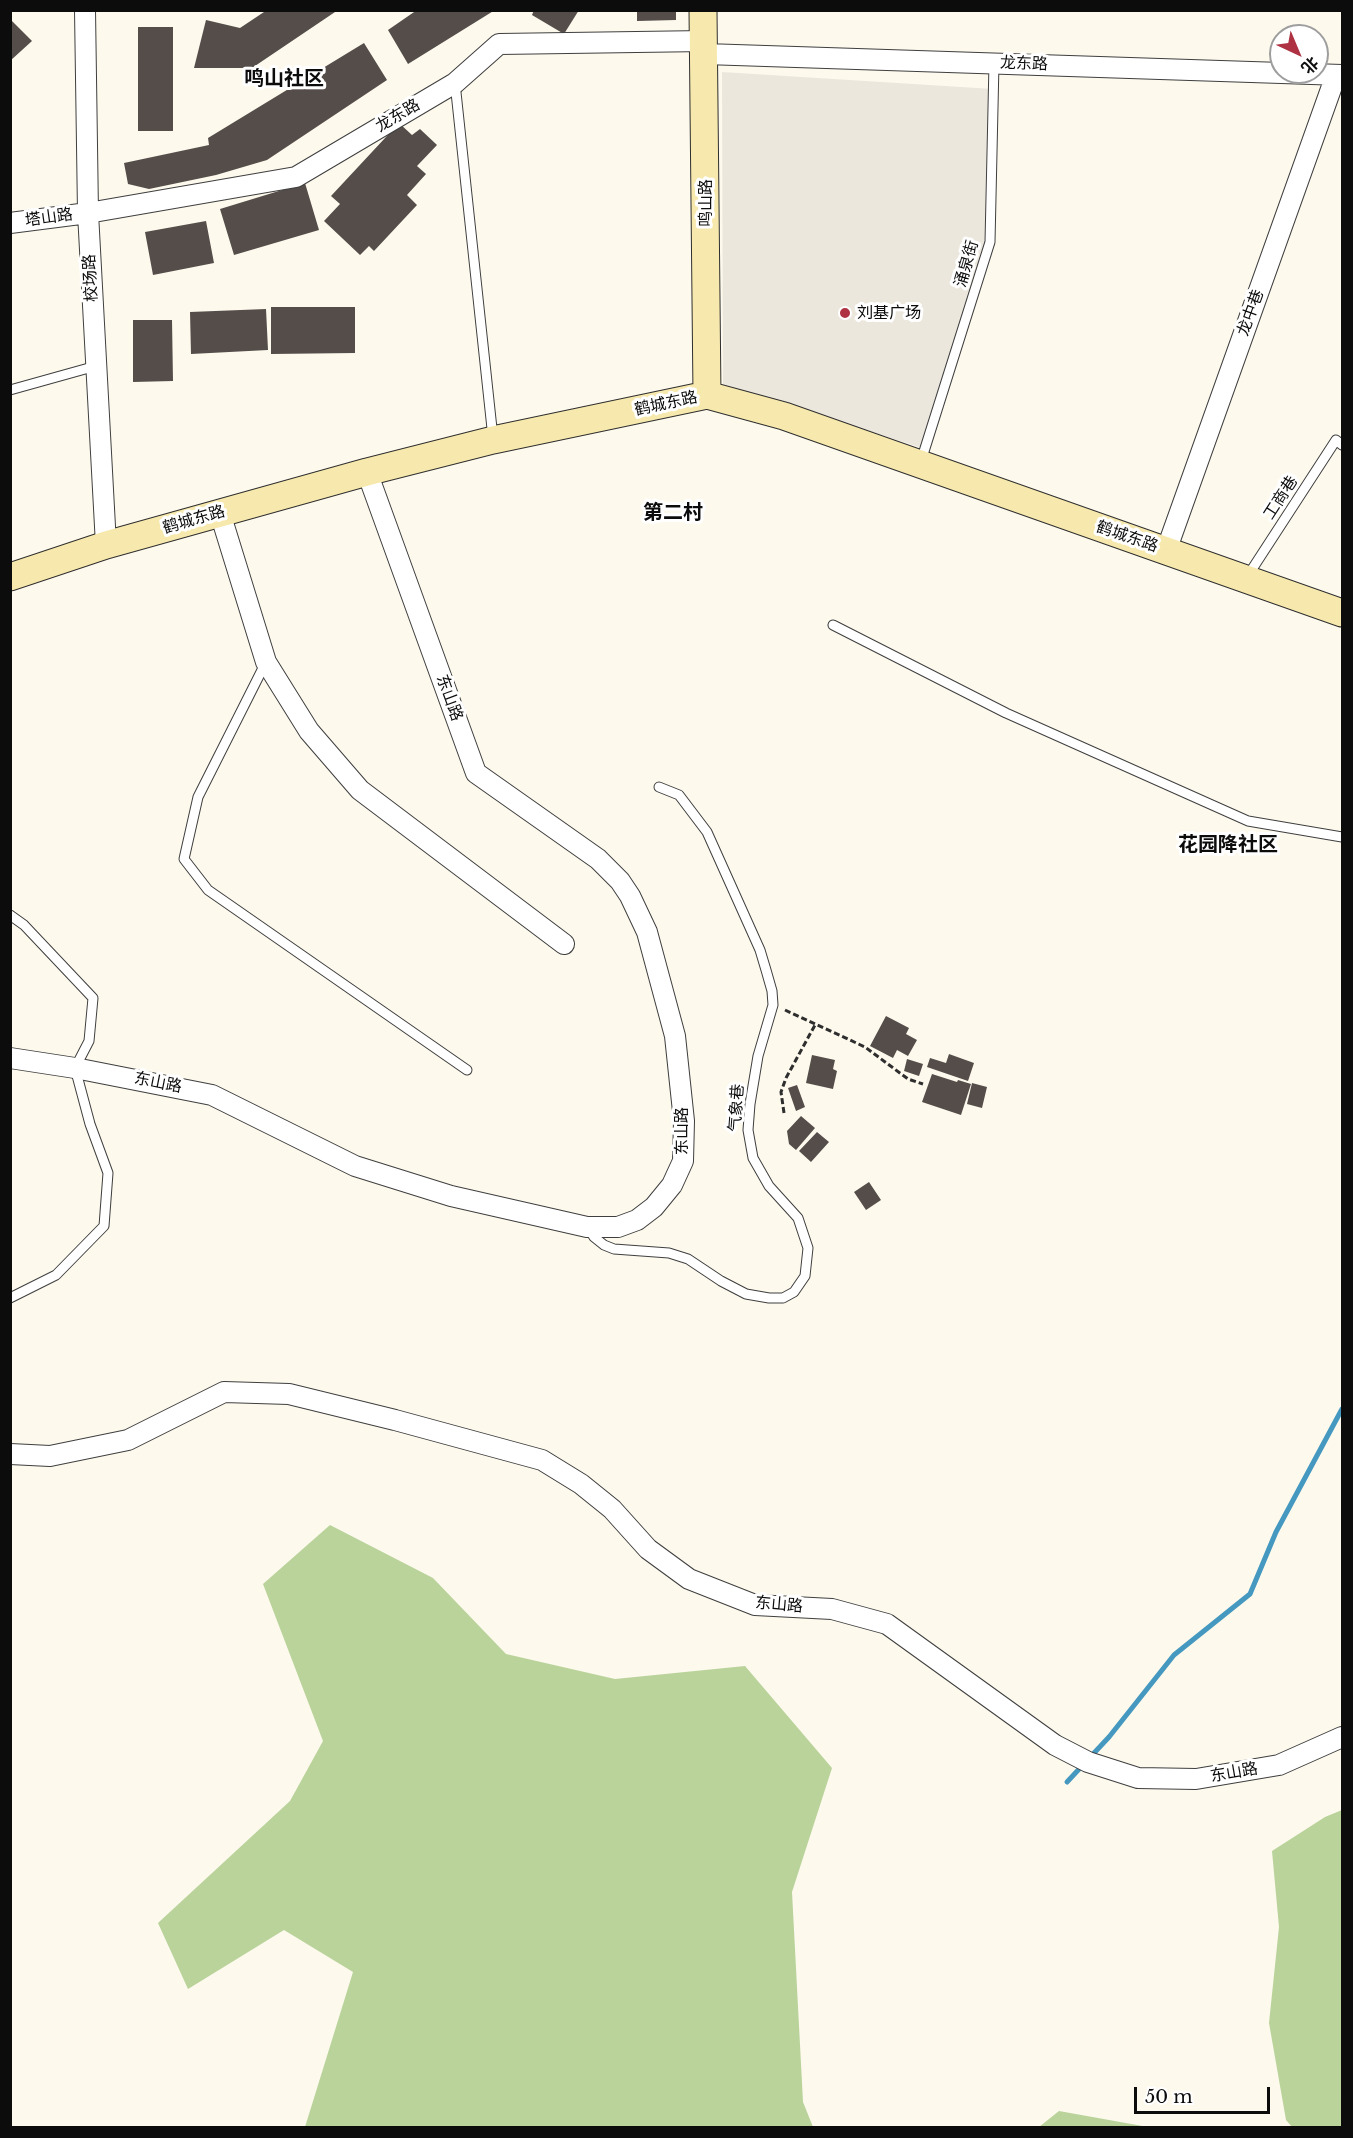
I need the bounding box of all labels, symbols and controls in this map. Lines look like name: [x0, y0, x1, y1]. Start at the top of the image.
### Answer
north arrow: [1269, 24, 1329, 84]
text: 北: [1297, 53, 1323, 78]
street label: 龙东路: [1000, 54, 1048, 74]
district label: 鸣山社区: [244, 67, 324, 91]
street label: 龙东路: [372, 95, 424, 137]
street label: 鸣山路: [696, 179, 716, 227]
street label: 塔山路: [24, 205, 74, 231]
street label: 涌泉街: [951, 238, 983, 290]
street label: 校场路: [80, 254, 102, 302]
street label: 龙中巷: [1234, 287, 1268, 339]
place label: 刘基广场: [857, 303, 921, 323]
marker: 刘基广场: [838, 306, 852, 320]
street label: 鹤城东路: [633, 388, 699, 420]
street label: 工商巷: [1260, 473, 1302, 523]
district label: 第二村: [643, 501, 703, 525]
street label: 鹤城东路: [161, 502, 227, 538]
street label: 鹤城东路: [1094, 518, 1160, 556]
street label: 东山路: [432, 672, 466, 724]
district label: 花园降社区: [1178, 833, 1278, 857]
street label: 东山路: [133, 1069, 183, 1097]
street label: 气象巷: [726, 1083, 748, 1133]
street label: 东山路: [672, 1107, 692, 1155]
street label: 东山路: [754, 1593, 804, 1617]
street label: 东山路: [1209, 1759, 1259, 1787]
scale bar: [1137, 2075, 1274, 2113]
text: 50 m: [1145, 2086, 1193, 2108]

